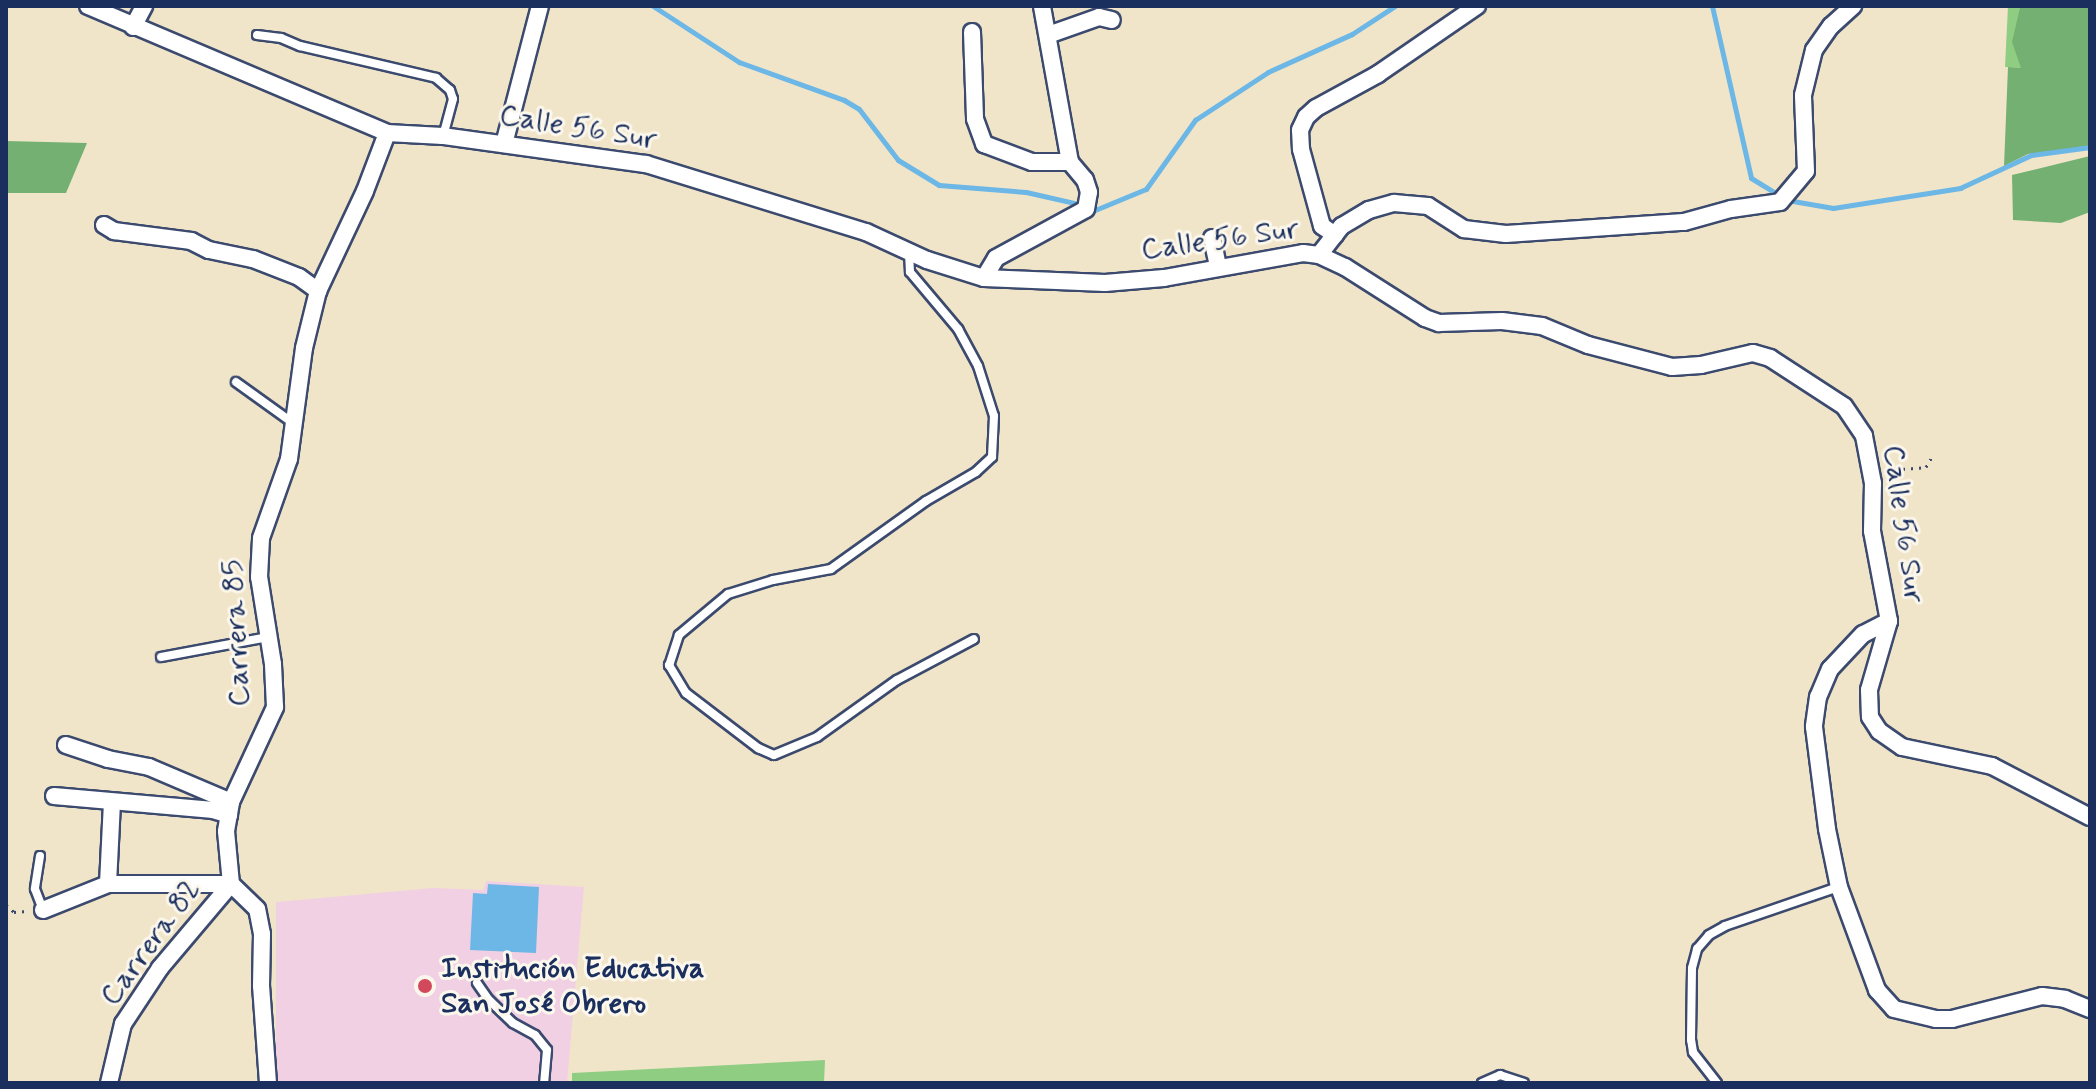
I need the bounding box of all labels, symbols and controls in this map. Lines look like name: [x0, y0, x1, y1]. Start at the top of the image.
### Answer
street label: Calle 56 Sur: [497, 98, 659, 158]
street label: Calle 56 Sur: [1139, 211, 1301, 269]
street label: Calle 56 Sur: [1874, 443, 1932, 605]
street label: Carrera 85: [215, 558, 259, 708]
street label: Carrera 82: [93, 873, 209, 1013]
place label: Institución Educativa San José Obrero: [441, 951, 704, 1022]
marker: Institución Educativa San José Obrero: [416, 977, 434, 995]

